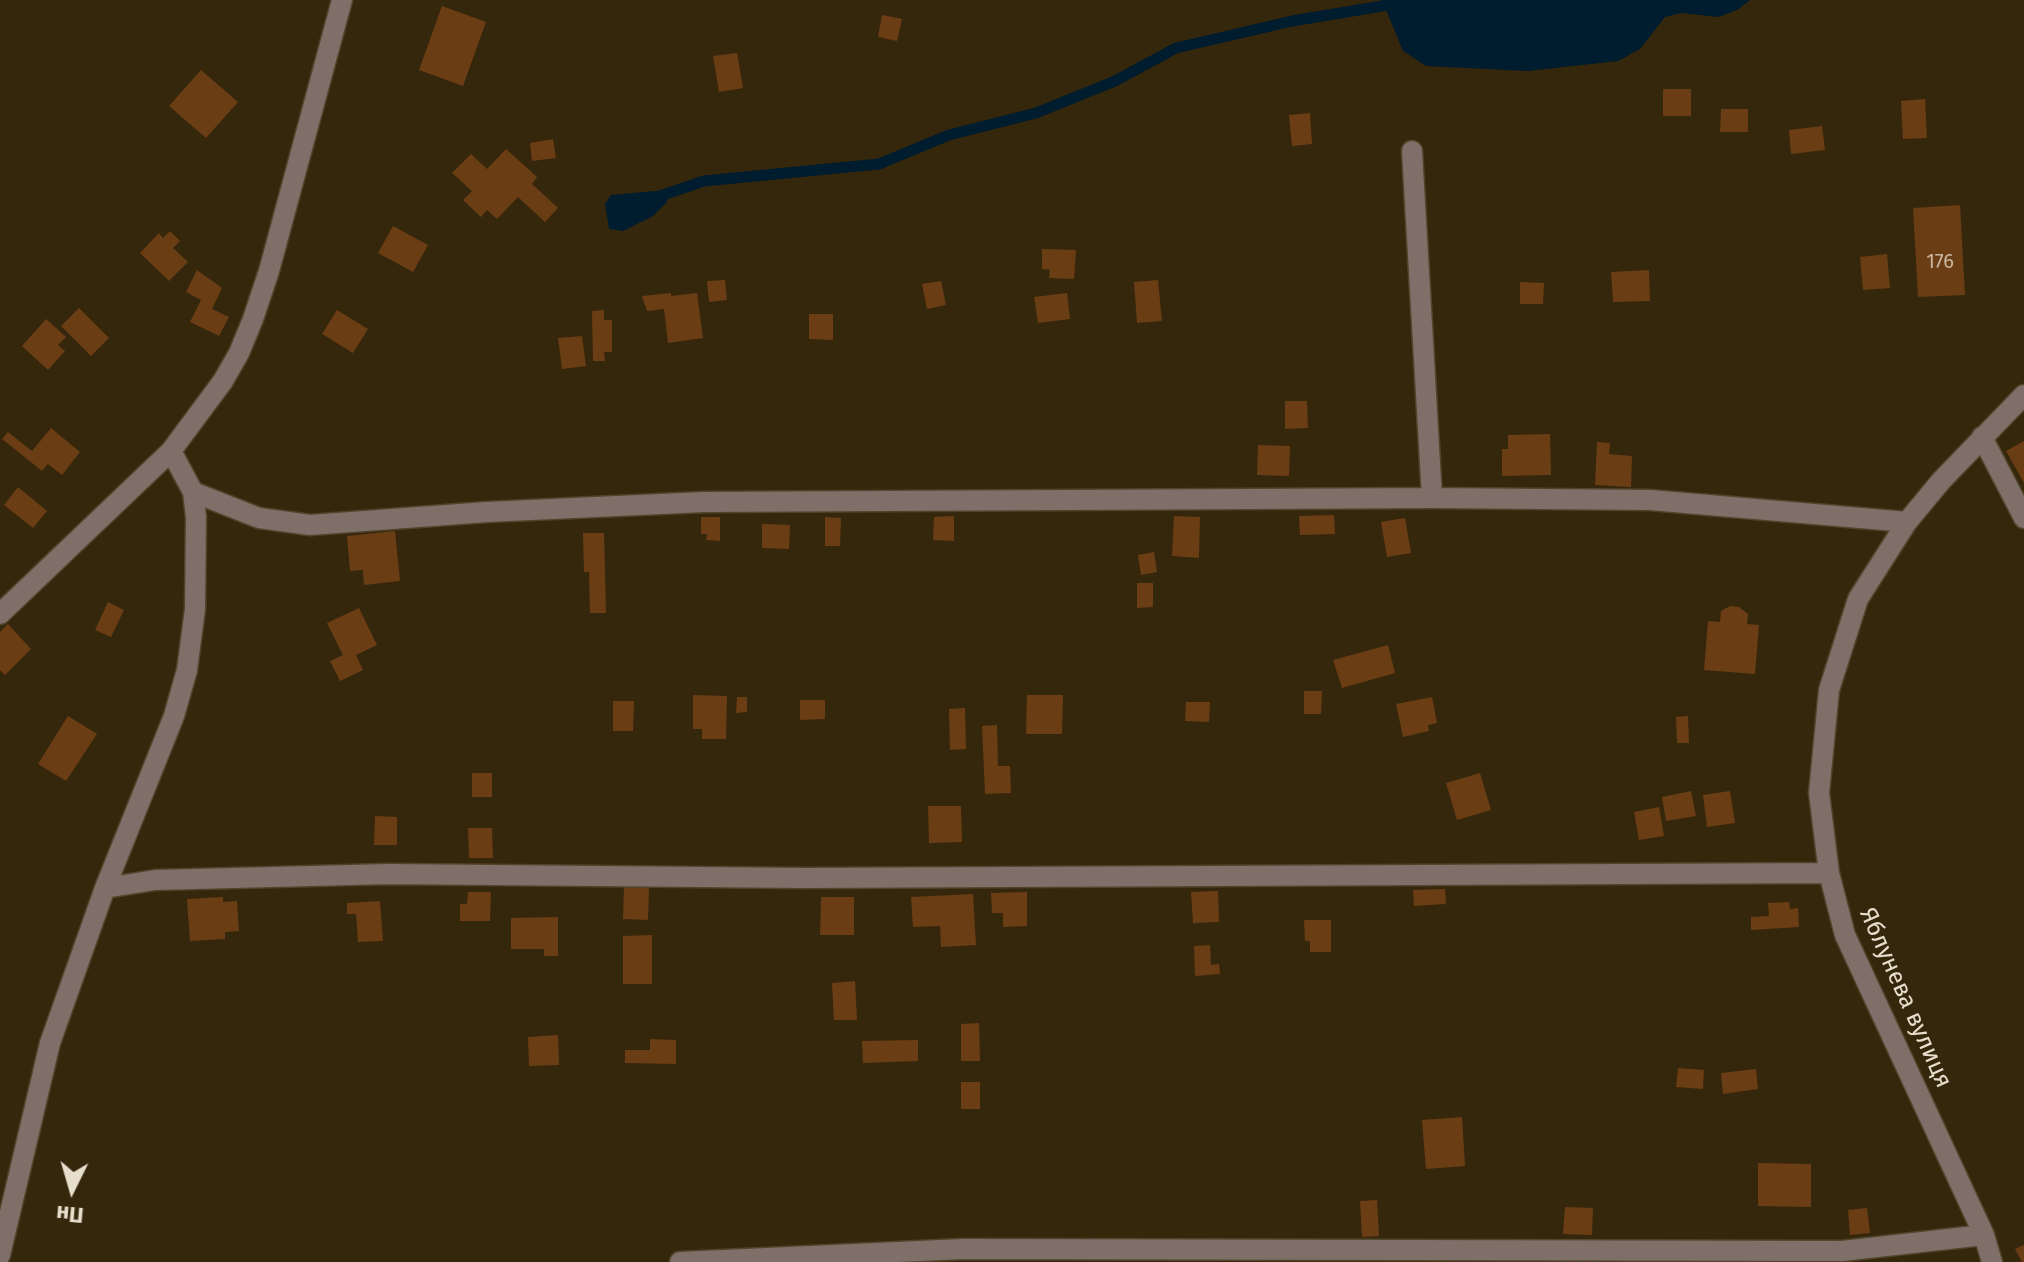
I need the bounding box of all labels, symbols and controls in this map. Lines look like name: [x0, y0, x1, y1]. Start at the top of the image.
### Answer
house number: 176: [1926, 250, 1954, 274]
street label: Яблунева вулиця: [1852, 903, 1958, 1093]
north arrow: [32, 1150, 112, 1230]
text: Пн: [55, 1200, 85, 1229]

